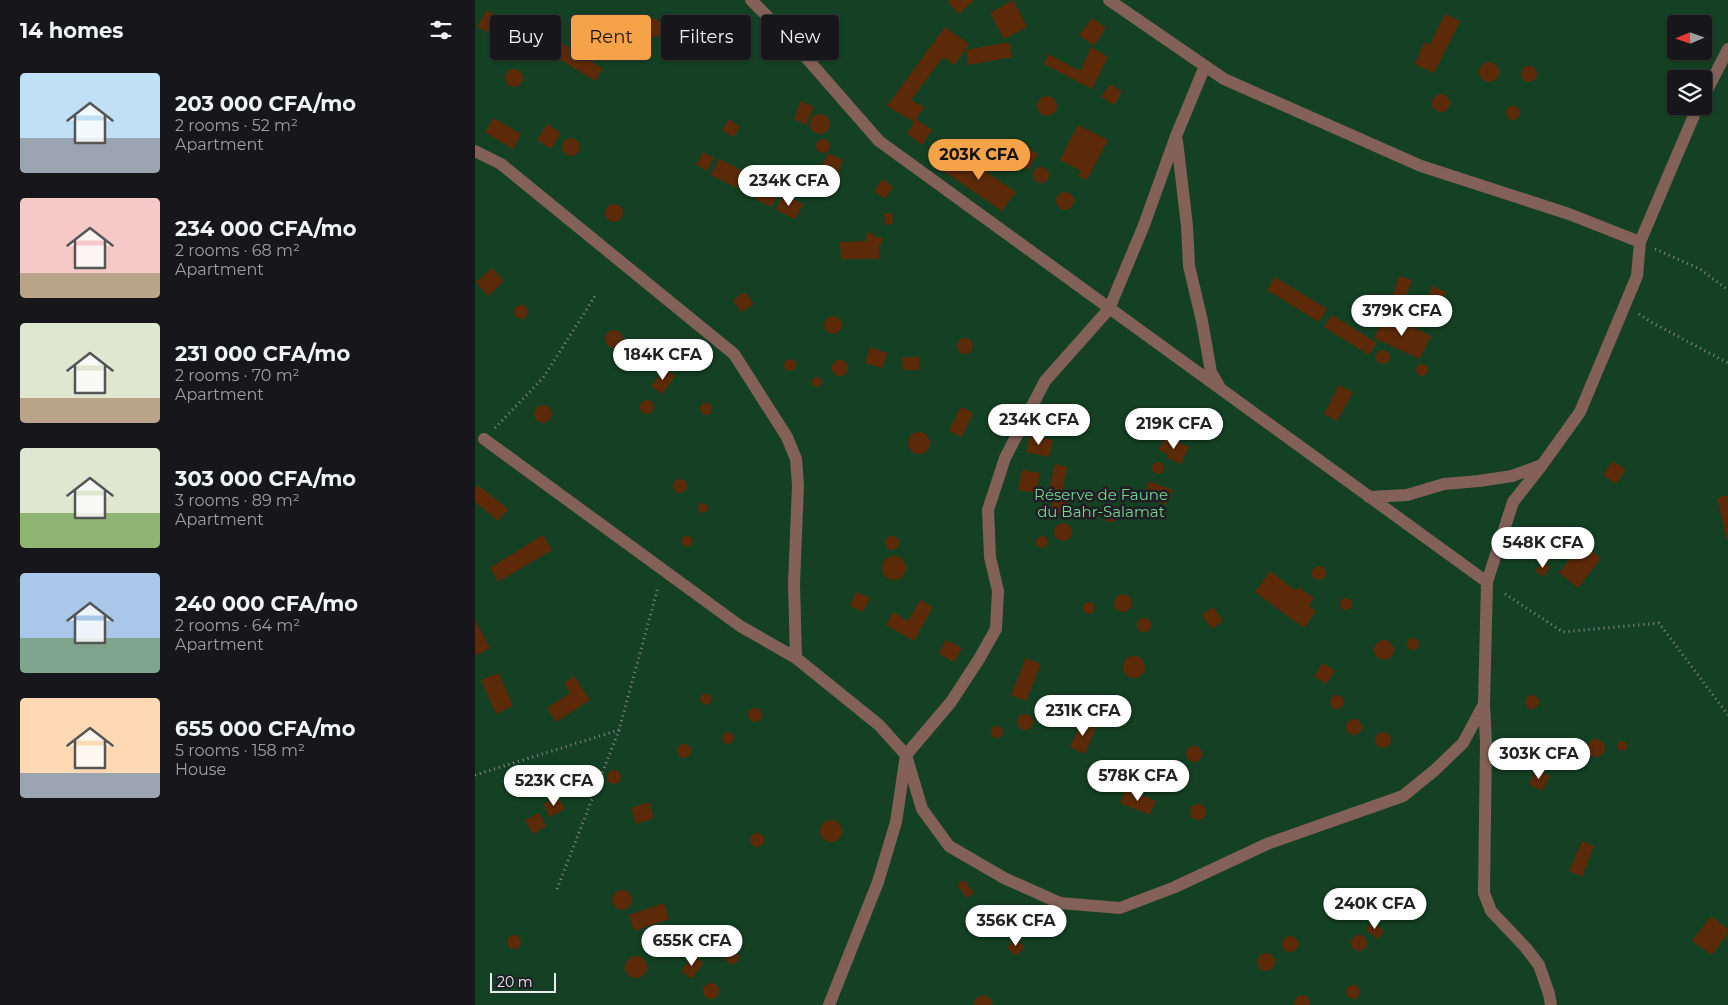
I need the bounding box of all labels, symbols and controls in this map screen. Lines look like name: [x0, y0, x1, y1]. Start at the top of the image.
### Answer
chip: Buy: [490, 15, 561, 60]
chip: Rent: [571, 15, 651, 60]
chip: Filters: [661, 15, 751, 60]
chip: New: [761, 15, 839, 60]
north arrow: [1667, 15, 1713, 60]
map controls: [1667, 15, 1712, 115]
icon: filters: [427, 16, 455, 44]
text: 14 homes: [20, 18, 124, 43]
button: layers: [1667, 70, 1712, 115]
text: 203 000 CFA/mo: [175, 91, 356, 116]
icon: home: [60, 93, 120, 153]
text: 2 rooms · 52 m²: [175, 116, 298, 135]
text: Apartment: [175, 135, 264, 154]
pin: 203K CFA: [927, 138, 1031, 181]
text: 203K CFA: [939, 145, 1019, 164]
pin: 234K CFA: [737, 164, 841, 207]
text: 234K CFA: [749, 171, 829, 190]
text: 234 000 CFA/mo: [175, 216, 356, 241]
icon: home: [60, 218, 120, 278]
text: 2 rooms · 68 m²: [175, 241, 300, 260]
text: Apartment: [175, 260, 264, 279]
pin: 379K CFA: [1350, 294, 1454, 337]
text: 379K CFA: [1362, 301, 1442, 320]
pin: 184K CFA: [611, 338, 715, 381]
text: 231 000 CFA/mo: [175, 341, 350, 366]
icon: home: [60, 343, 120, 403]
text: 184K CFA: [624, 345, 702, 364]
text: 2 rooms · 70 m²: [175, 366, 300, 385]
text: Apartment: [175, 385, 264, 404]
pin: 234K CFA: [987, 404, 1091, 446]
pin: 219K CFA: [1122, 408, 1226, 450]
text: 234K CFA: [999, 410, 1079, 429]
text: 219K CFA: [1136, 414, 1212, 433]
text: 303 000 CFA/mo: [175, 466, 356, 491]
icon: home: [60, 468, 120, 528]
park label: Réserve de Faune du Bahr-Salamat: [1034, 485, 1168, 521]
text: 3 rooms · 89 m²: [175, 491, 300, 510]
text: Apartment: [175, 510, 264, 529]
pin: 548K CFA: [1491, 526, 1595, 569]
text: 548K CFA: [1502, 533, 1584, 552]
text: 240 000 CFA/mo: [175, 591, 358, 616]
icon: home: [60, 593, 120, 653]
text: 2 rooms · 64 m²: [175, 616, 300, 635]
text: Apartment: [175, 635, 264, 654]
pin: 231K CFA: [1031, 694, 1135, 737]
text: 231K CFA: [1045, 701, 1121, 720]
text: 655 000 CFA/mo: [175, 716, 355, 741]
icon: home: [60, 718, 120, 778]
pin: 303K CFA: [1487, 738, 1591, 780]
text: 5 rooms · 158 m²: [175, 741, 305, 760]
text: 303K CFA: [1499, 744, 1579, 763]
text: House: [175, 760, 226, 779]
pin: 578K CFA: [1086, 760, 1190, 802]
pin: 523K CFA: [502, 764, 606, 807]
text: 578K CFA: [1098, 766, 1178, 785]
text: 523K CFA: [515, 771, 593, 790]
pin: 240K CFA: [1323, 888, 1427, 930]
text: 240K CFA: [1334, 894, 1416, 913]
pin: 356K CFA: [964, 904, 1068, 947]
text: 356K CFA: [977, 911, 1056, 930]
pin: 655K CFA: [640, 924, 744, 967]
text: 655K CFA: [652, 931, 732, 950]
scale bar: [490, 970, 556, 993]
text: 20 m: [497, 973, 533, 991]

